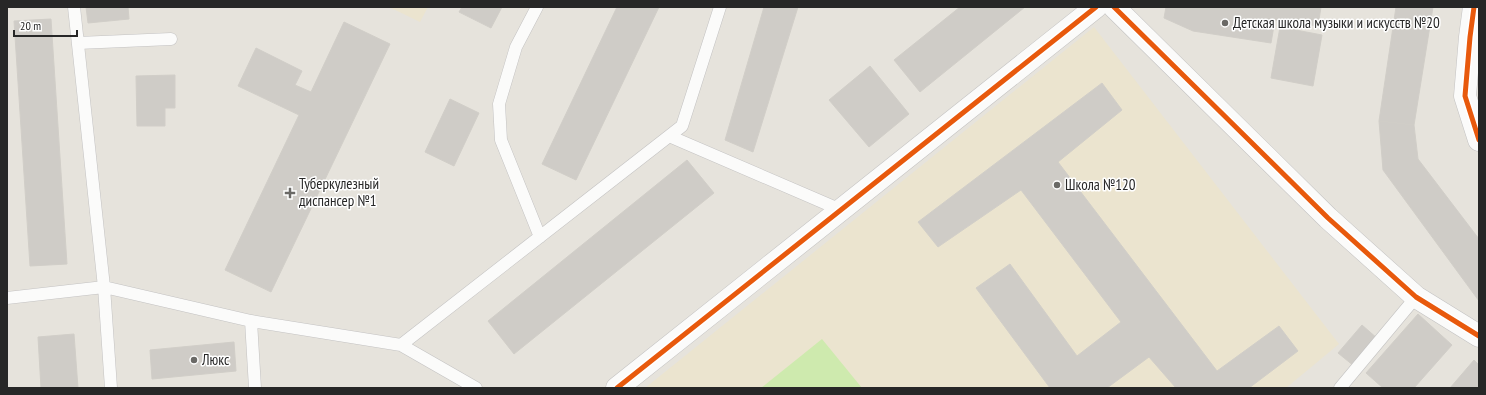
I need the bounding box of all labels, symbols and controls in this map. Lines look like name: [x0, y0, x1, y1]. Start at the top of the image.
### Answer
scale bar: [14, 12, 77, 38]
place label: Детская школа музыки и искусств №20: [1233, 13, 1440, 32]
text: 20 m: [20, 18, 41, 33]
marker: Детская школа музыки и искусств №20: [1220, 18, 1230, 28]
place label: Туберкулезный диспансер №1: [299, 174, 379, 210]
place label: Школа №120: [1065, 175, 1136, 194]
marker: Школа №120: [1052, 180, 1062, 190]
marker: Туберкулезный диспансер №1: [284, 187, 296, 199]
place label: Люкс: [201, 350, 230, 369]
marker: Люкс: [189, 355, 199, 365]

